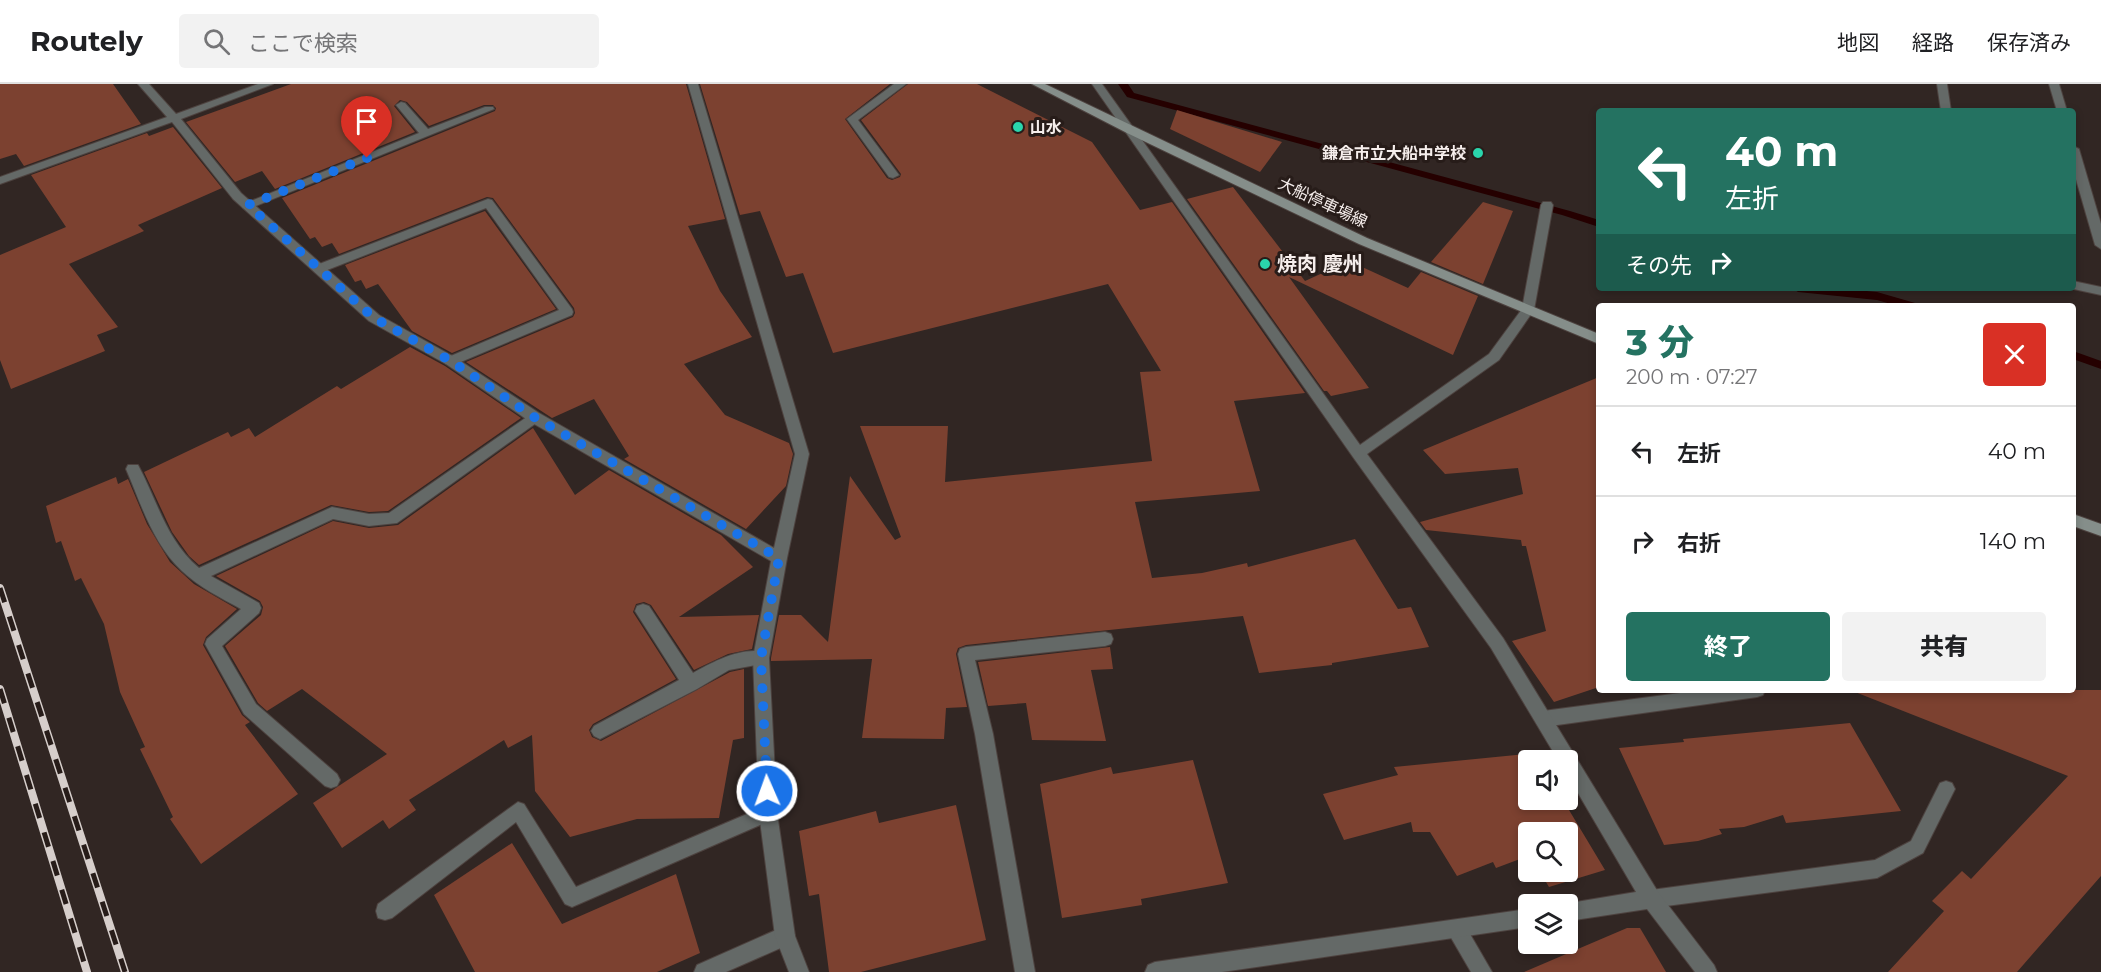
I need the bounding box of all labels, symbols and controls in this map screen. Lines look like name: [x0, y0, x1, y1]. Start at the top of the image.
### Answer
search box: [179, 14, 599, 68]
text: Routely: [30, 24, 143, 58]
icon: search: [200, 25, 233, 58]
text: ここで検索: [248, 30, 358, 57]
text: 地図: [1837, 30, 1879, 55]
text: 経路: [1912, 30, 1954, 55]
text: 保存済み: [1987, 30, 2071, 55]
pin: [341, 96, 392, 158]
icon: arrive: [350, 105, 383, 138]
place label: 山水: [1030, 118, 1062, 137]
marker: 山水: [1011, 120, 1025, 134]
text: 40 m: [1725, 125, 1838, 177]
icon: left: [1626, 132, 1704, 210]
place label: 鎌倉市立大船中学校: [1322, 144, 1466, 163]
marker: 鎌倉市立大船中学校: [1471, 146, 1485, 160]
street label: 大船停車場線: [1275, 174, 1370, 231]
text: 左折: [1725, 182, 1779, 215]
icon: right: [1704, 246, 1737, 279]
place label: 焼肉 慶州: [1277, 252, 1363, 276]
text: その先: [1626, 252, 1692, 279]
marker: 焼肉 慶州: [1258, 257, 1272, 271]
text: 3 分: [1626, 320, 1694, 364]
button: close: [1983, 323, 2046, 386]
text: 200 m · 07:27: [1626, 365, 1758, 389]
icon: left: [1626, 435, 1659, 468]
text: 40 m: [1988, 438, 2046, 465]
text: 左折: [1677, 440, 1721, 467]
icon: right: [1626, 525, 1659, 558]
text: 140 m: [1980, 528, 2046, 555]
text: 右折: [1677, 530, 1721, 557]
button: 終了: [1626, 612, 1830, 681]
button: 共有: [1842, 612, 2046, 681]
map controls: [1518, 750, 1578, 954]
button: sound: [1518, 750, 1578, 810]
position arrow: [735, 759, 799, 823]
button: search: [1518, 822, 1578, 882]
button: layers: [1518, 894, 1578, 954]

